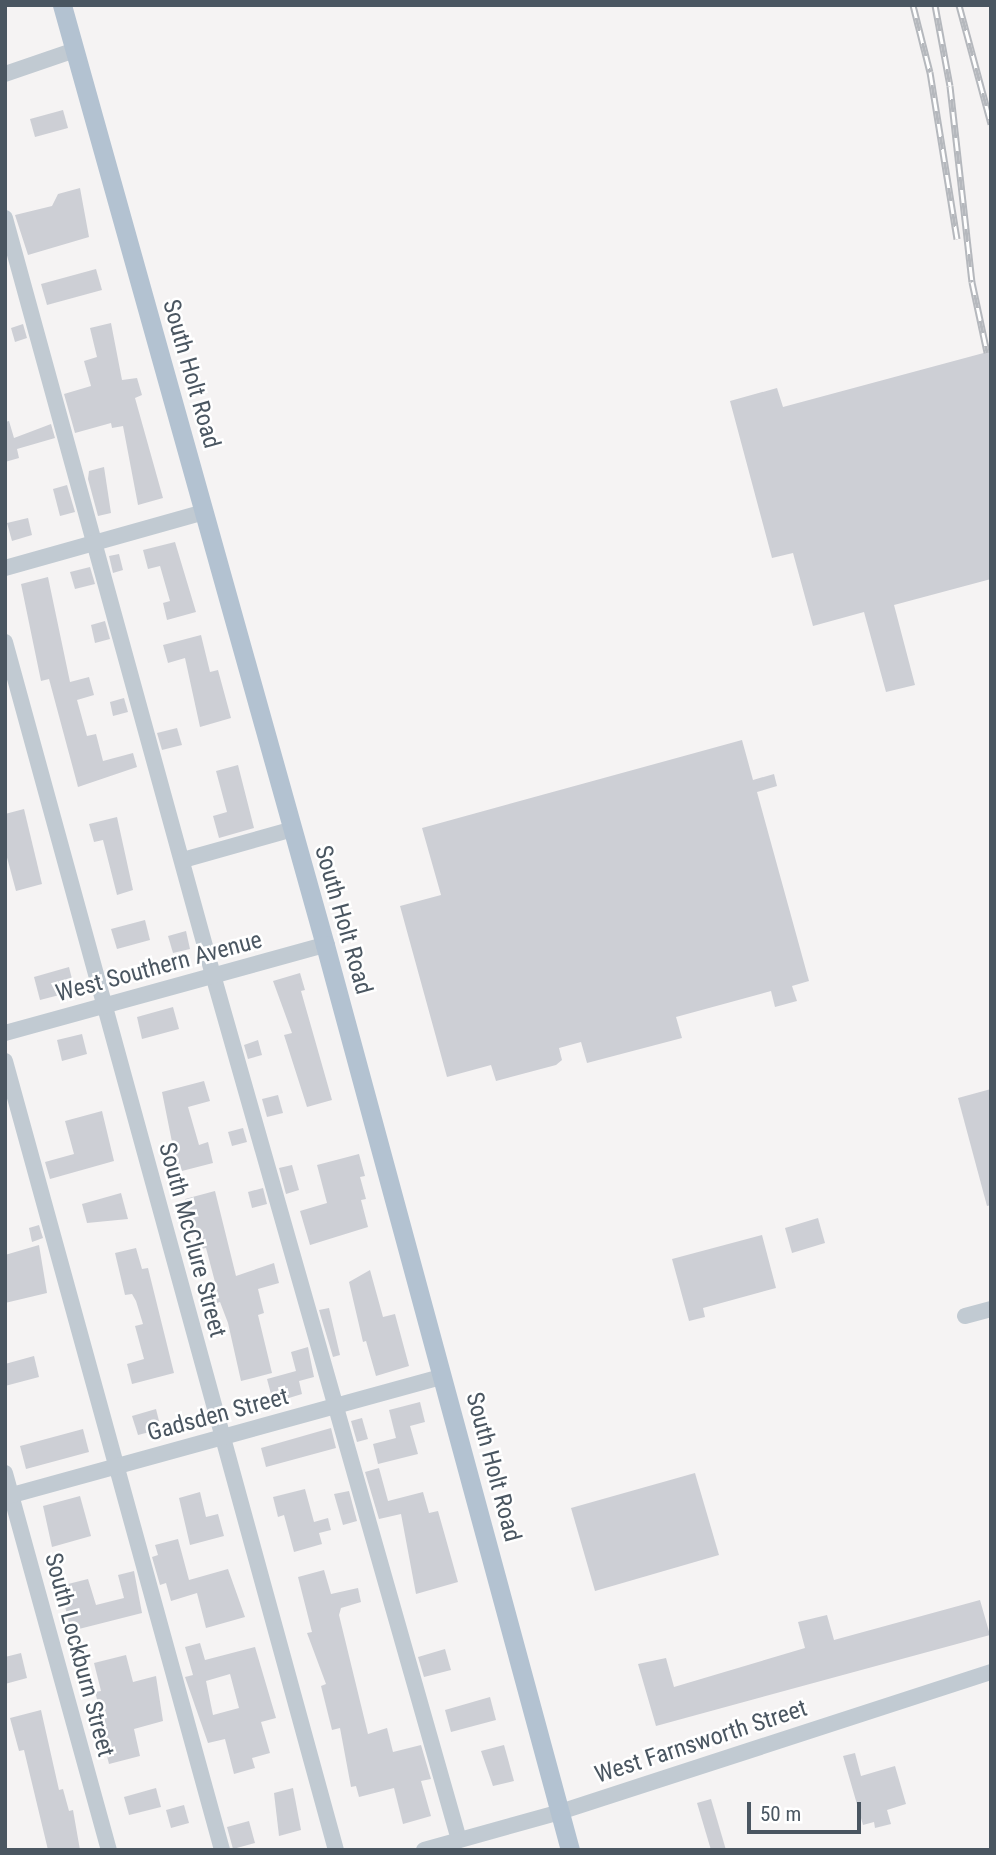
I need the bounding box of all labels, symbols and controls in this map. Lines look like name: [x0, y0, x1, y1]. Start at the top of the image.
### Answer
street label: South Holt Road: [156, 296, 226, 452]
street label: South Holt Road: [308, 842, 378, 998]
street label: West Southern Avenue: [53, 926, 265, 1008]
street label: South McClure Street: [152, 1140, 232, 1340]
street label: Gadsden Street: [144, 1382, 292, 1448]
street label: South Holt Road: [459, 1389, 527, 1545]
street label: South Lockburn Street: [38, 1550, 120, 1760]
street label: West Farnsworth Street: [591, 1694, 811, 1790]
scale bar: [751, 1788, 865, 1832]
text: 50 m: [760, 1802, 801, 1826]

